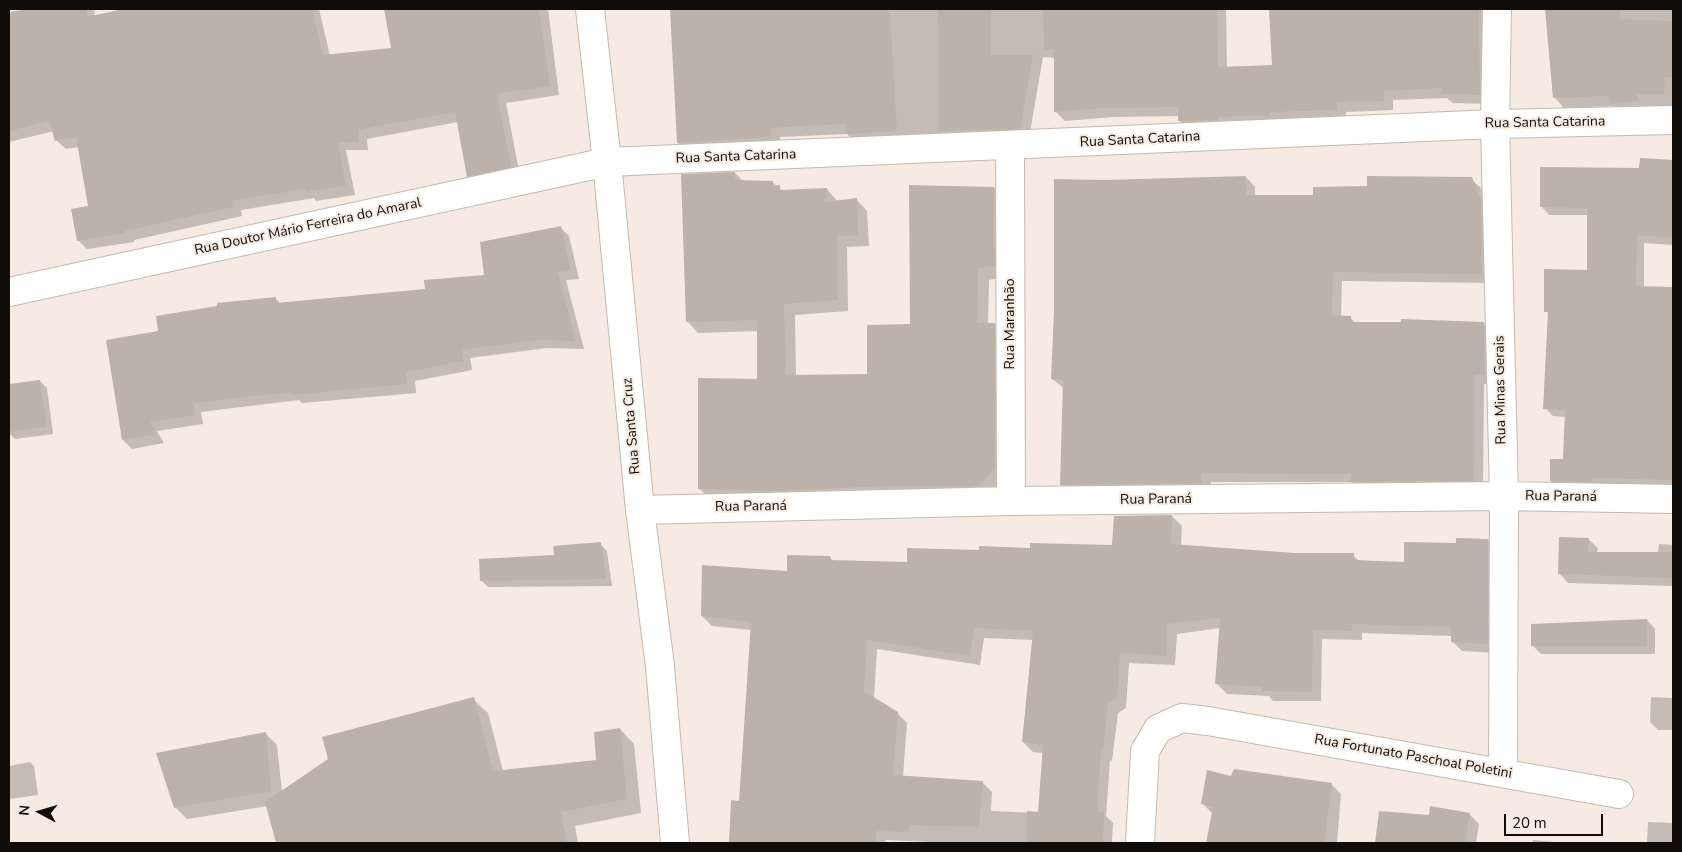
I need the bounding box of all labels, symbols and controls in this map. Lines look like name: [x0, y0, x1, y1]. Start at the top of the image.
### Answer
street label: Rua Santa Catarina: [1485, 114, 1605, 132]
street label: Rua Santa Catarina: [1079, 128, 1201, 152]
street label: Rua Santa Catarina: [675, 146, 797, 168]
street label: Rua Doutor Mário Ferreira do Amaral: [193, 195, 423, 259]
street label: Rua Maranhão: [1003, 278, 1019, 370]
street label: Rua Minas Gerais: [1492, 335, 1510, 445]
street label: Rua Santa Cruz: [619, 377, 645, 475]
street label: Rua Paraná: [1525, 488, 1597, 506]
street label: Rua Paraná: [1120, 491, 1192, 509]
street label: Rua Paraná: [715, 498, 787, 516]
street label: Rua Fortunato Paschoal Poletini: [1313, 731, 1513, 783]
north arrow: [15, 787, 65, 837]
text: N: [15, 804, 35, 817]
scale bar: [1507, 804, 1606, 836]
text: 20 m: [1512, 813, 1547, 833]

